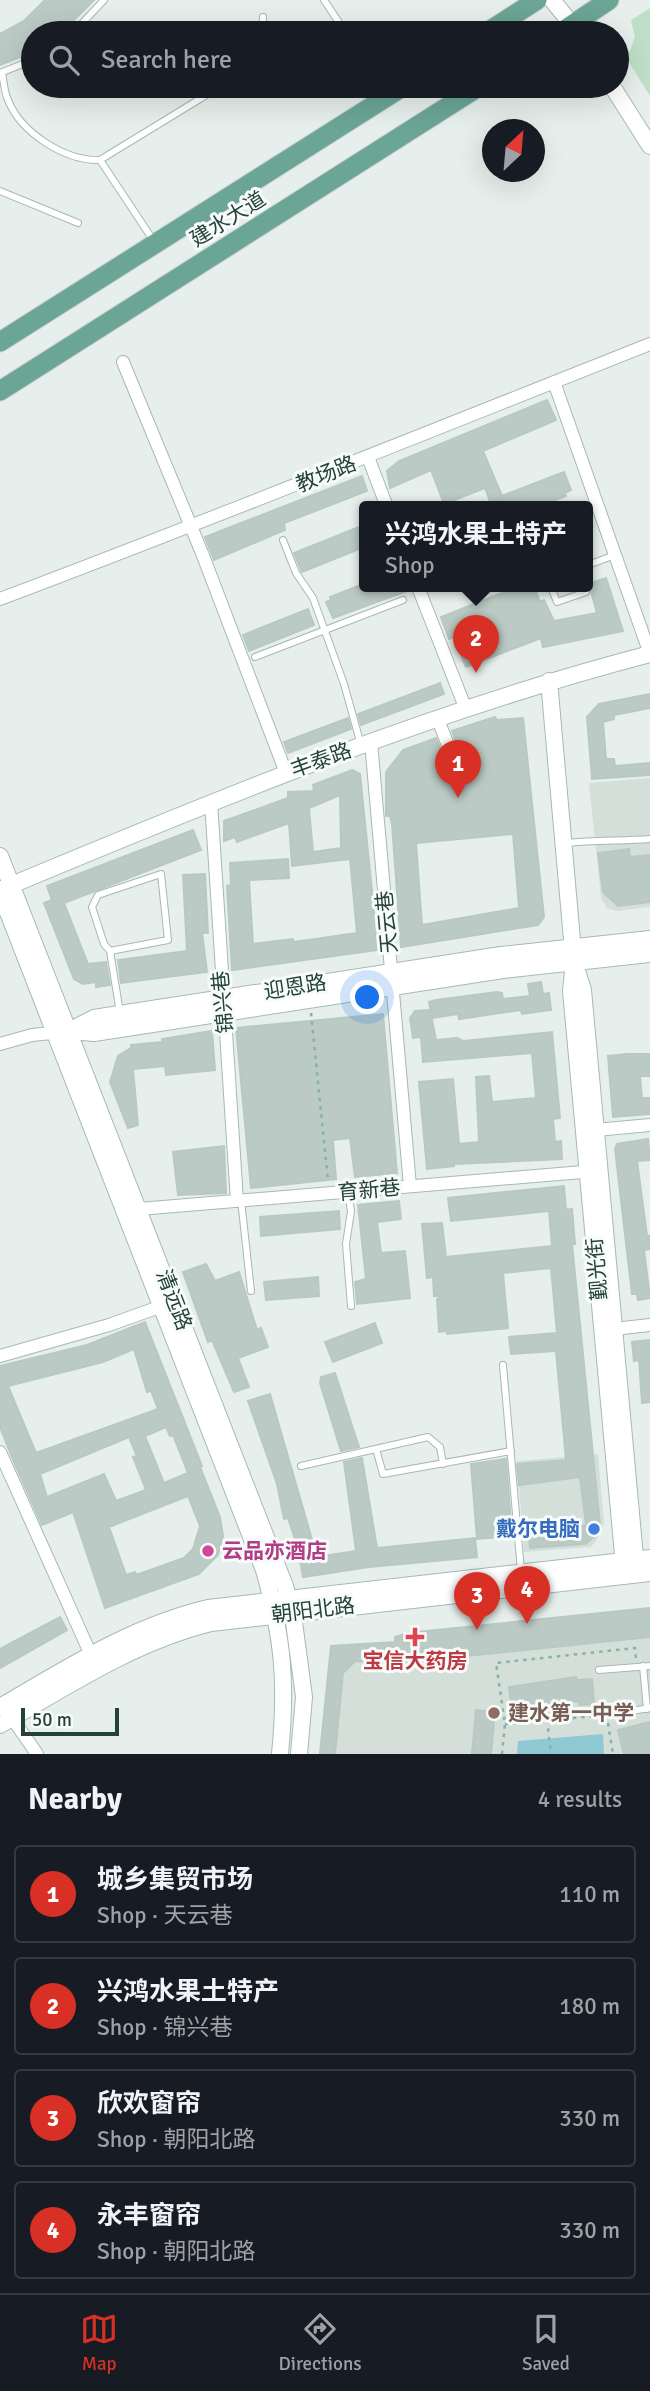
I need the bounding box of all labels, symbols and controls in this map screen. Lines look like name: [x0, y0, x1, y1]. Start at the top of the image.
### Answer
search box: [21, 21, 629, 98]
icon: search: [45, 41, 83, 79]
text: Search here: [101, 44, 232, 76]
north arrow: [482, 119, 545, 182]
street label: 建水大道: [185, 186, 271, 252]
street label: 教场路: [292, 450, 360, 498]
popup: [359, 501, 593, 592]
text: 兴鸿水果土特产: [385, 519, 567, 551]
text: Shop: [385, 551, 434, 580]
pin: 2: [453, 615, 499, 673]
street label: 丰泰路: [287, 737, 355, 783]
pin: 1: [435, 740, 481, 798]
street label: 天云巷: [371, 889, 403, 955]
street label: 锦兴巷: [207, 969, 239, 1035]
street label: 迎恩路: [262, 969, 328, 1005]
your location: [350, 980, 384, 1014]
street label: 育新巷: [336, 1174, 402, 1206]
street label: 觐光街: [581, 1236, 613, 1302]
street label: 清远路: [151, 1266, 197, 1334]
place label: 戴尔电脑: [496, 1516, 580, 1542]
marker: 戴尔电脑: [586, 1521, 602, 1537]
place label: 云品亦酒店: [222, 1538, 327, 1564]
marker: 云品亦酒店: [200, 1543, 216, 1559]
pin: 4: [504, 1566, 550, 1624]
pin: 3: [454, 1572, 500, 1630]
street label: 朝阳北路: [270, 1592, 356, 1628]
marker: 宝信大药房: [407, 1629, 423, 1645]
place label: 宝信大药房: [363, 1648, 468, 1674]
place label: 建水第一中学: [508, 1700, 634, 1726]
scale bar: [21, 1705, 119, 1737]
marker: 建水第一中学: [486, 1705, 502, 1721]
text: 50 m: [32, 1708, 72, 1732]
text: Nearby: [28, 1781, 122, 1818]
text: 4 results: [538, 1785, 622, 1814]
text: 城乡集贸市场: [97, 1864, 253, 1896]
text: 1: [47, 1880, 59, 1909]
text: 110 m: [559, 1880, 620, 1909]
text: Shop · 天云巷: [97, 1901, 233, 1930]
text: 兴鸿水果土特产: [97, 1976, 279, 2008]
text: 2: [47, 1992, 59, 2021]
text: 180 m: [559, 1992, 620, 2021]
text: Shop · 锦兴巷: [97, 2013, 233, 2042]
text: 欣欢窗帘: [97, 2088, 201, 2120]
text: 3: [47, 2104, 59, 2133]
text: 330 m: [559, 2104, 620, 2133]
text: Shop · 朝阳北路: [97, 2125, 256, 2154]
text: 永丰窗帘: [97, 2200, 201, 2232]
text: 4: [47, 2216, 59, 2245]
text: 330 m: [559, 2216, 620, 2245]
text: Shop · 朝阳北路: [97, 2237, 256, 2266]
tab: Map: [80, 2310, 118, 2376]
tab: Directions: [279, 2310, 362, 2376]
tab: Saved: [522, 2310, 570, 2376]

